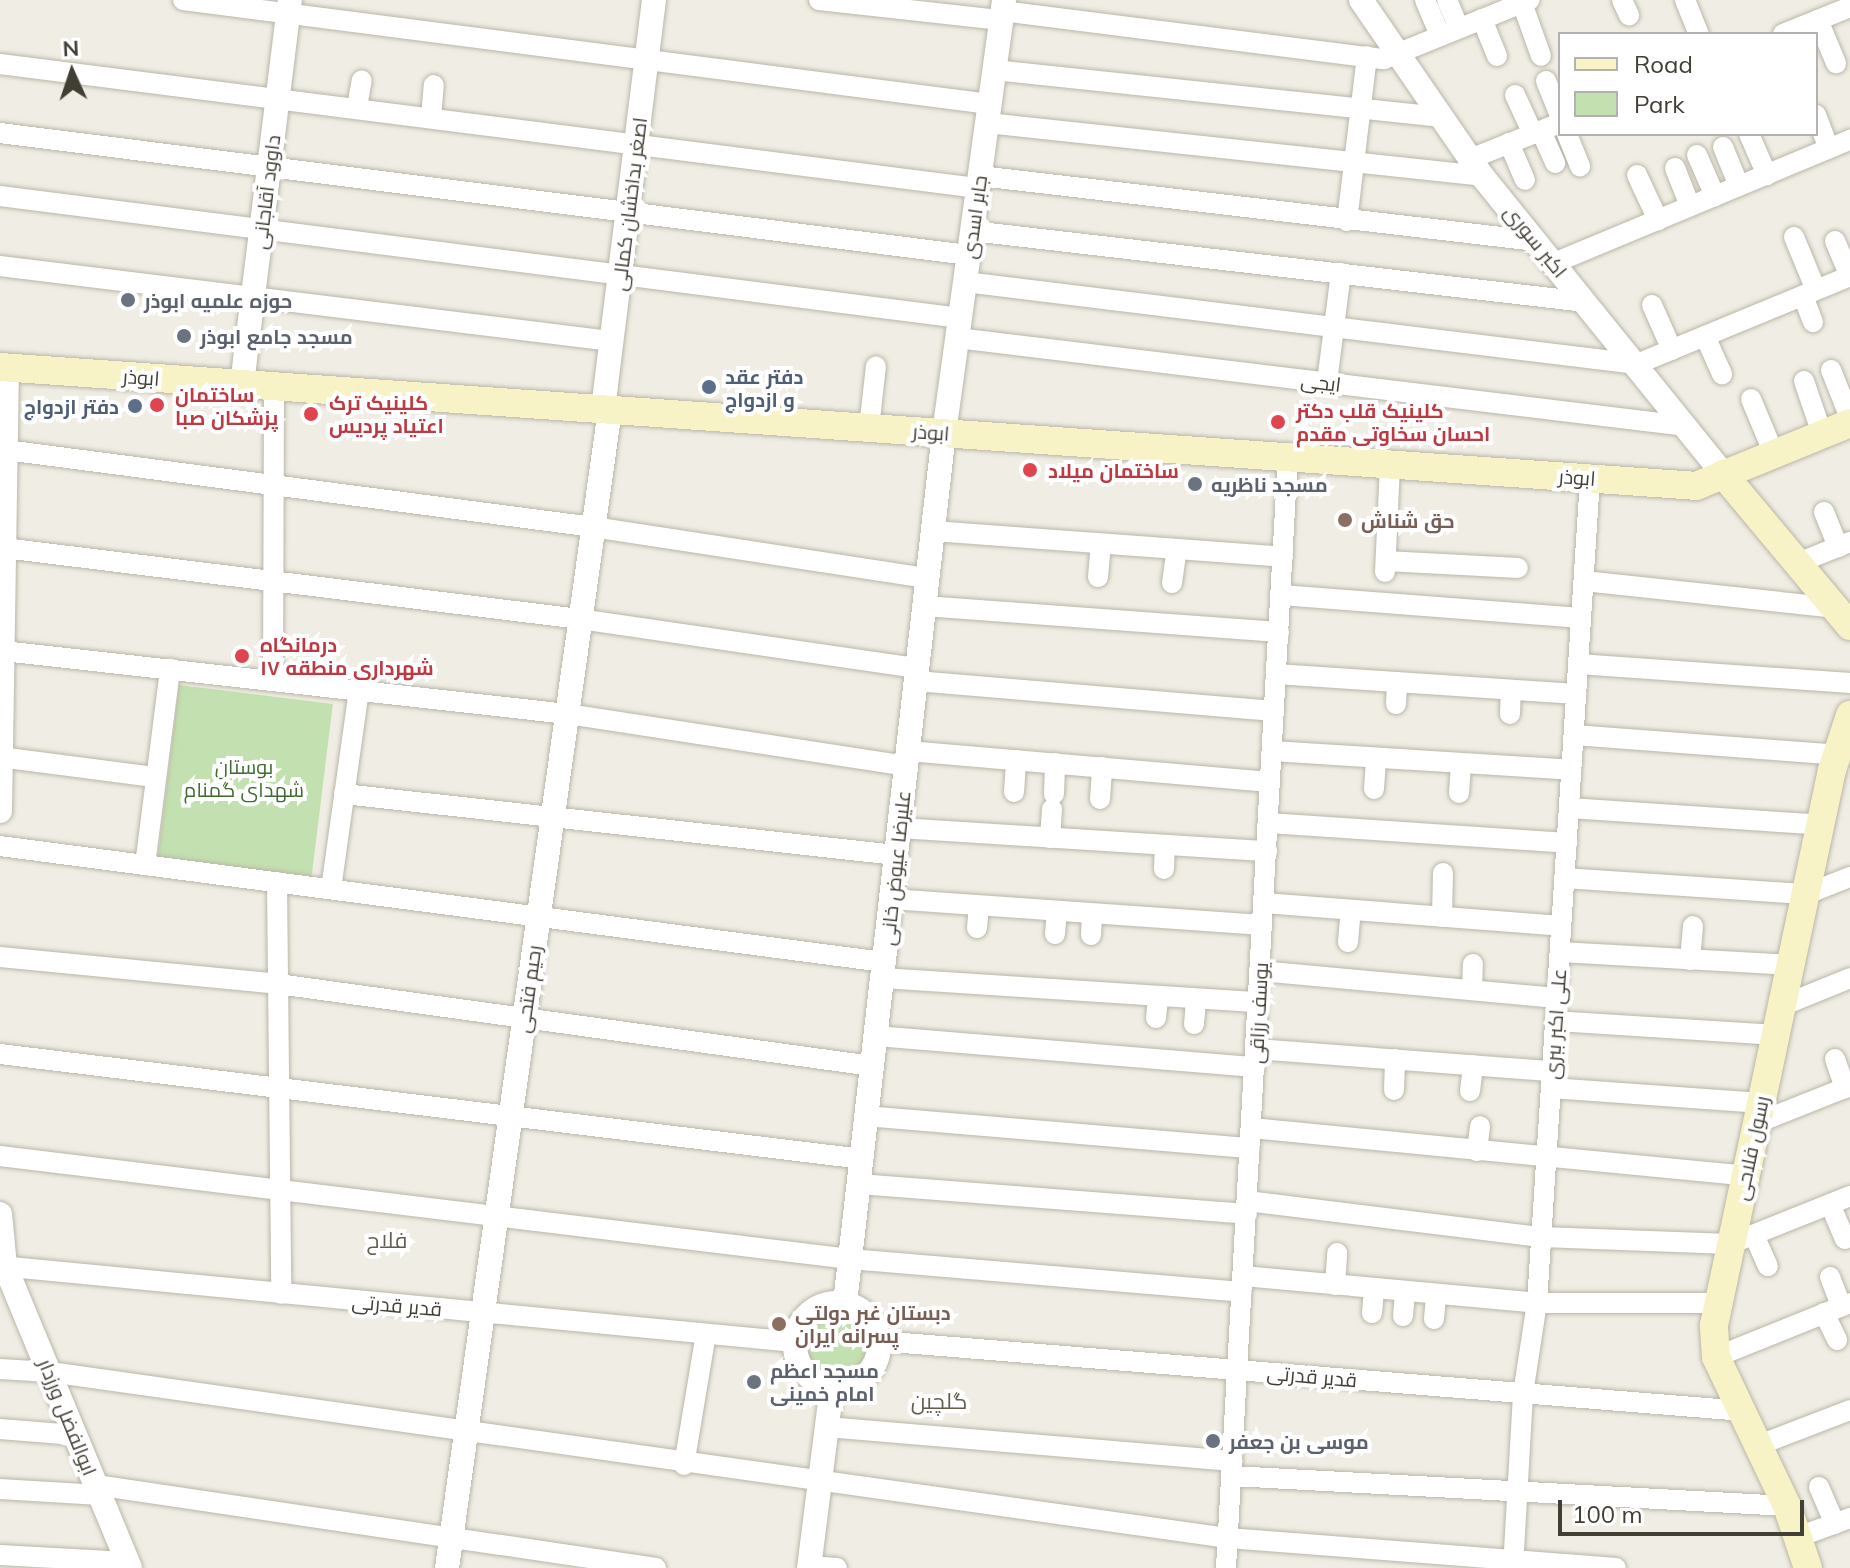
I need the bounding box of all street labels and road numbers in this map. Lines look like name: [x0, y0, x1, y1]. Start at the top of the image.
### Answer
street label: اصغر بداخشان کمالی: [606, 116, 652, 292]
street label: داوود آقاجانی: [247, 133, 285, 251]
street label: جابر اسدی: [956, 174, 992, 260]
street label: اکبر سوری: [1500, 200, 1572, 282]
street label: ابوذر: [122, 364, 160, 390]
street label: ایجی: [1299, 368, 1343, 396]
street label: ابوذر: [912, 419, 950, 445]
street label: ابوذر: [1558, 464, 1596, 490]
street label: علیرضا عیوض خانی: [875, 789, 915, 947]
street label: رحیم فتحی: [510, 944, 546, 1034]
street label: یوسف رزاقی: [1243, 962, 1273, 1064]
street label: علی اکبر ببری: [1539, 968, 1571, 1080]
street label: رسول فلاحی: [1728, 1094, 1774, 1202]
street label: قدیر قدرتی: [351, 1289, 443, 1321]
street label: ابوالفضل ورزدار: [34, 1355, 102, 1479]
street label: قدیر قدرتی: [1266, 1360, 1358, 1392]

